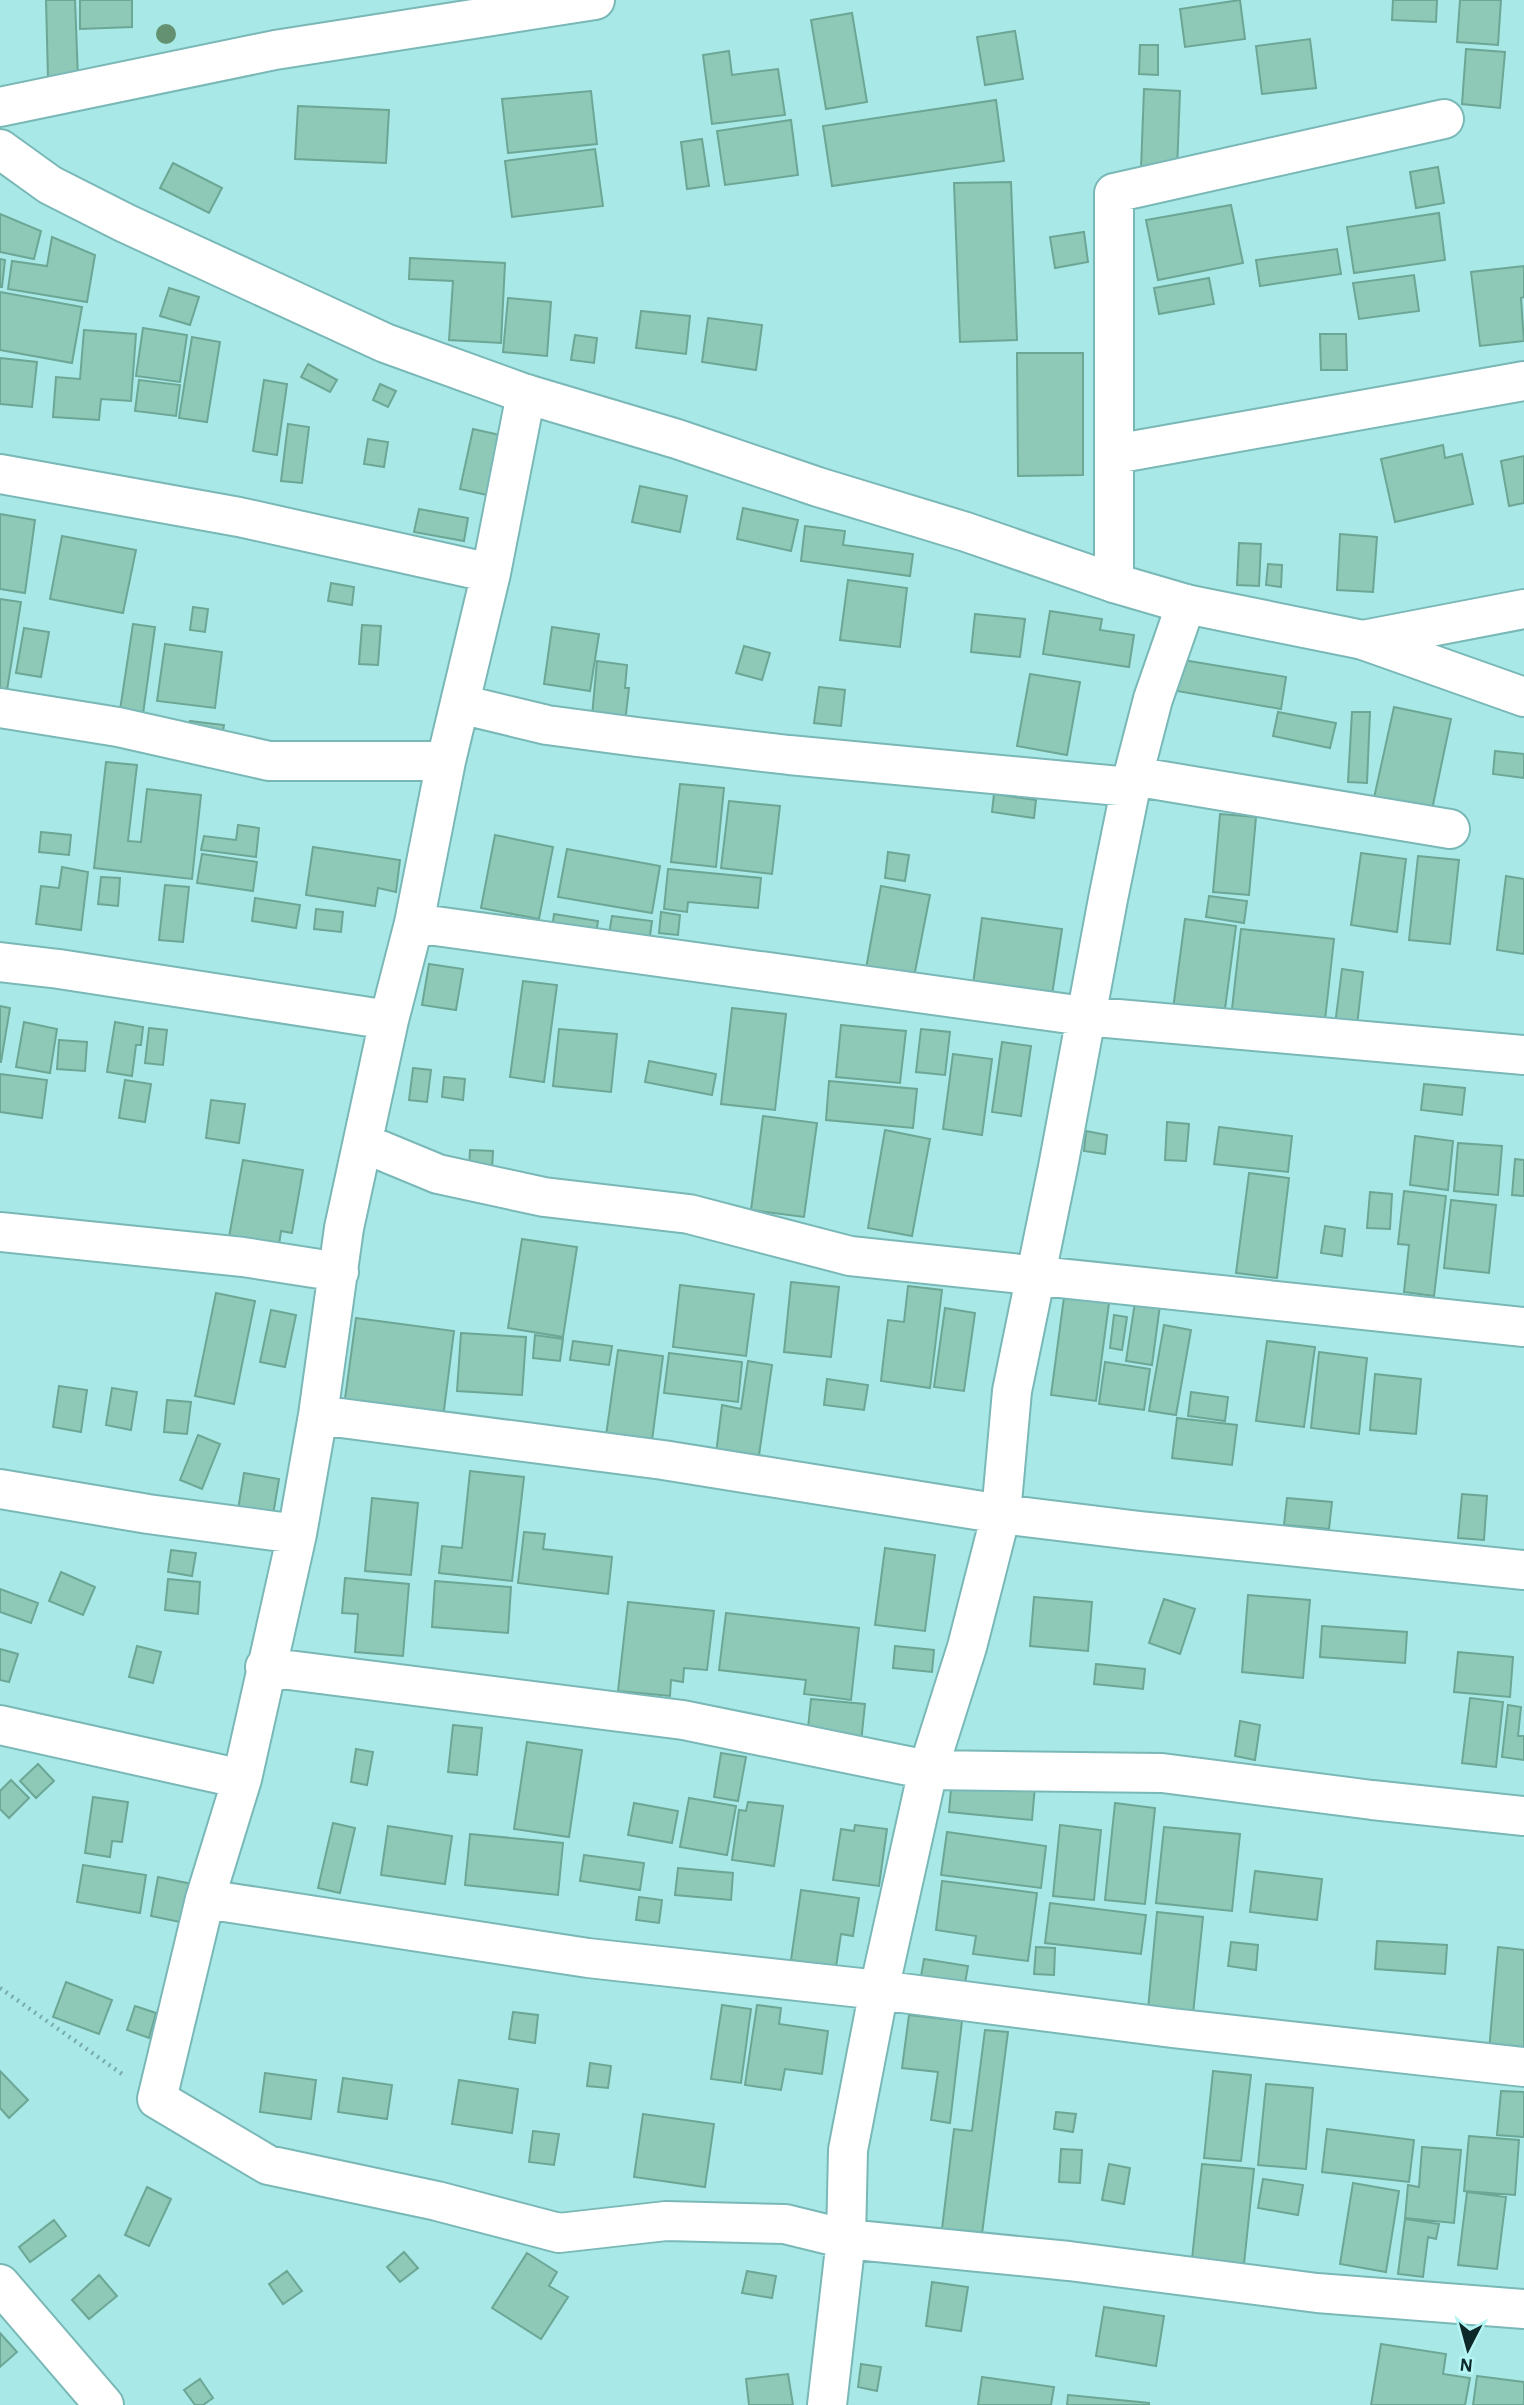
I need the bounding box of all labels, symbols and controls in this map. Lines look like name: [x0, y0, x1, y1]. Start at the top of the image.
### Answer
north arrow: [1433, 2314, 1503, 2384]
text: N: [1459, 2354, 1474, 2375]

